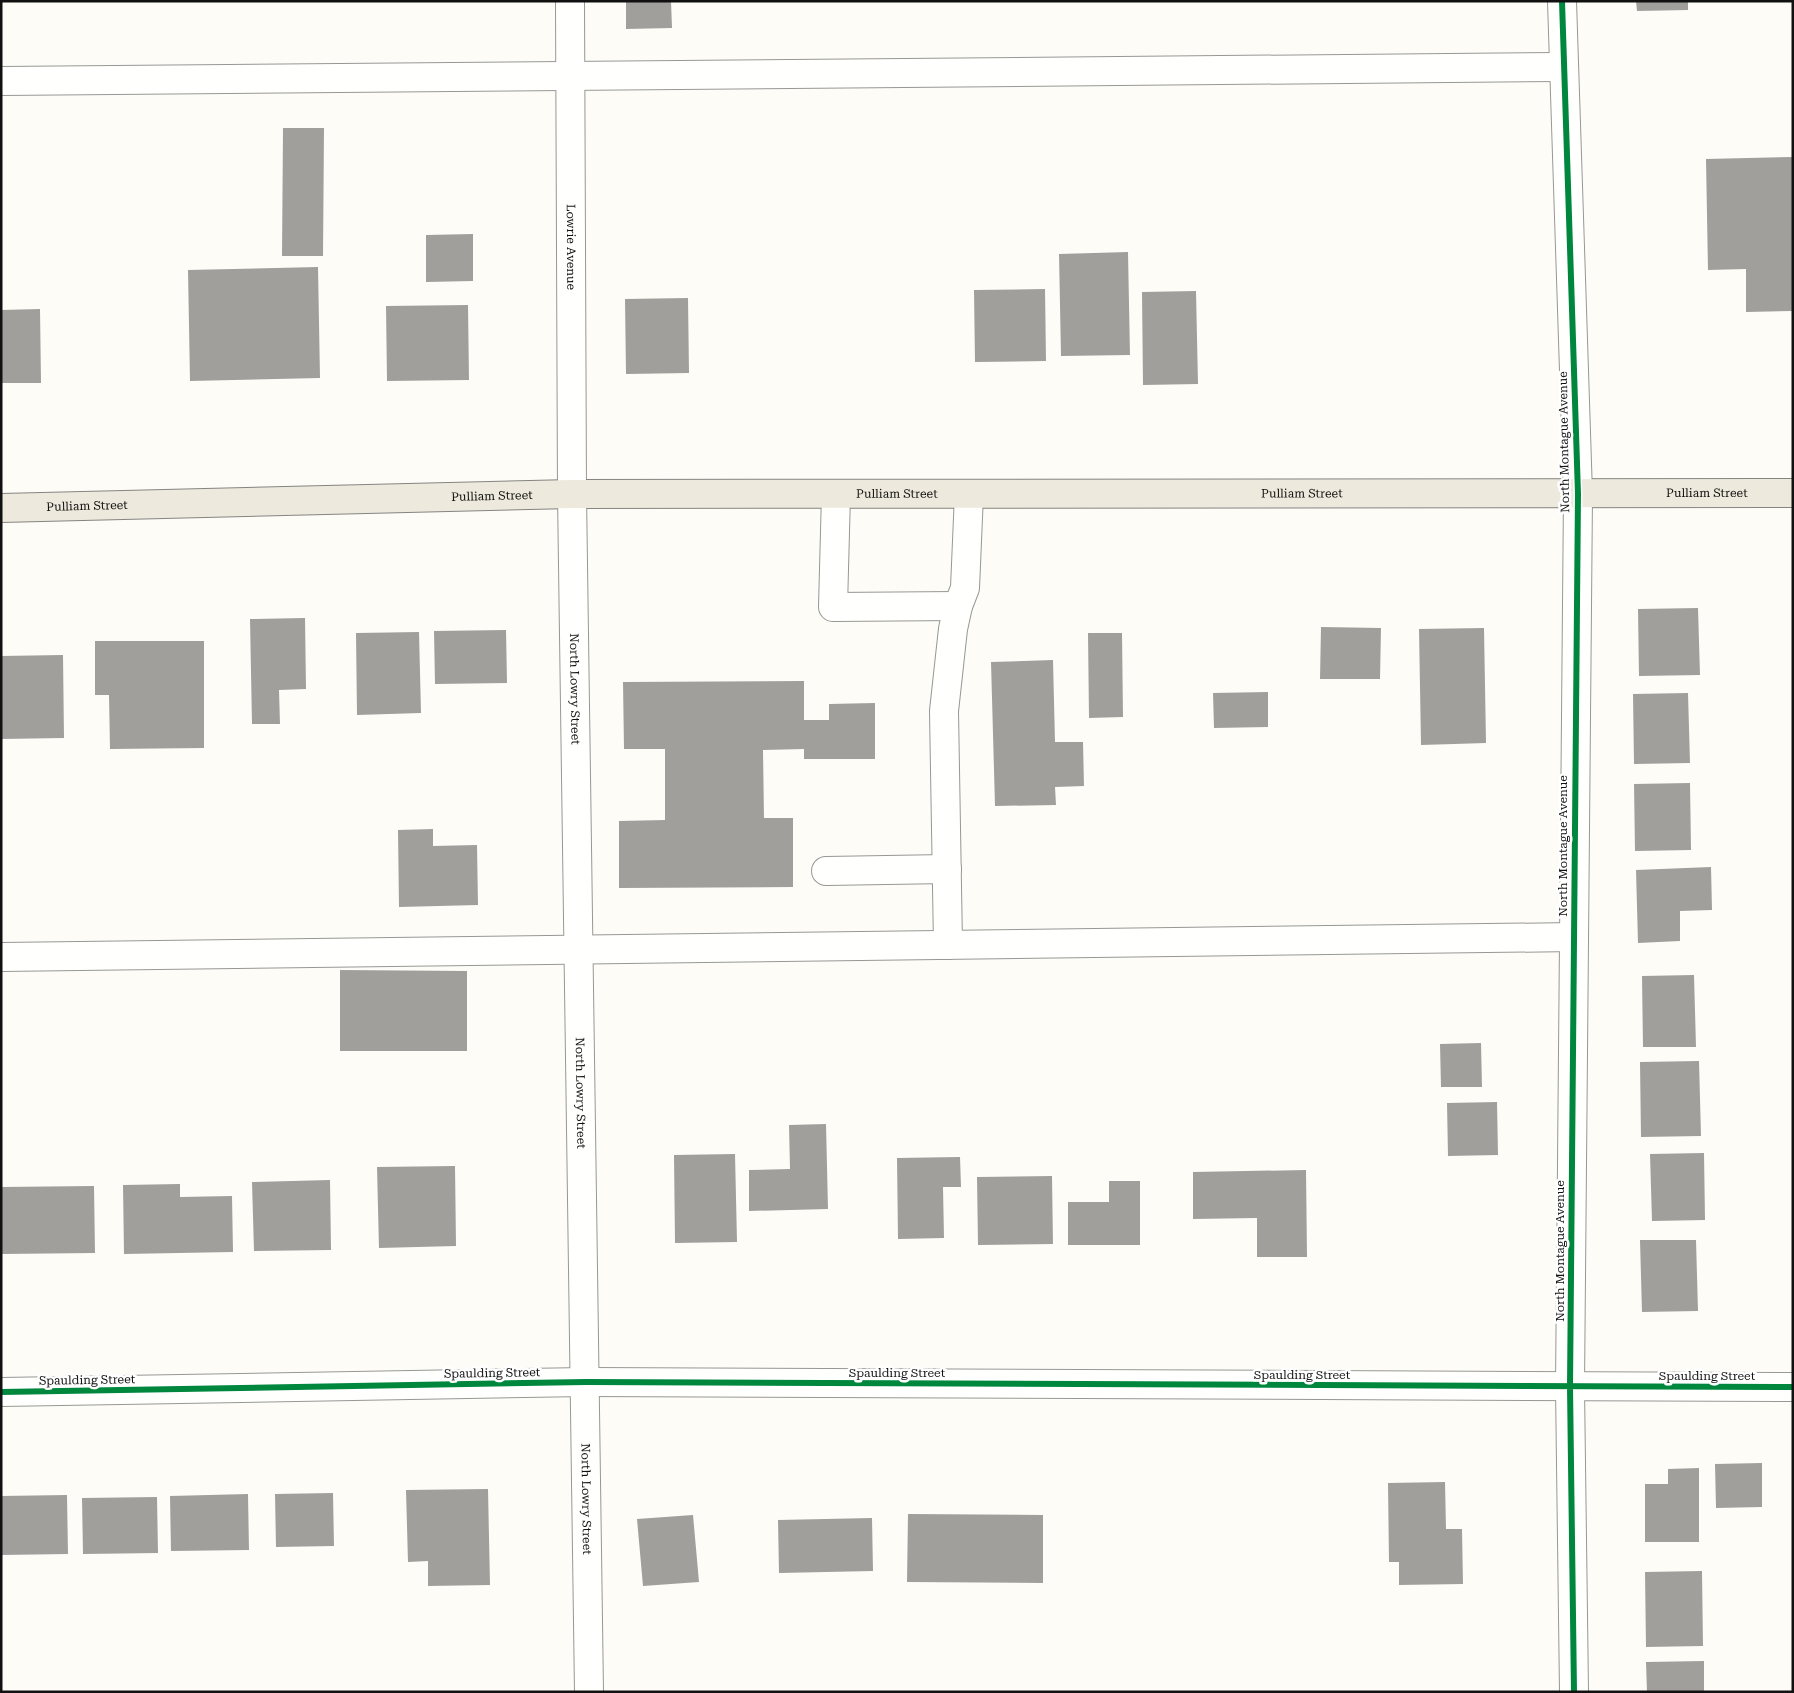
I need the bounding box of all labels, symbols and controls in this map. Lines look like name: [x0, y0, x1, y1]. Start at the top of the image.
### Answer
street label: Lowrie Avenue: [564, 204, 578, 290]
street label: North Montague Avenue: [1556, 371, 1572, 513]
street label: Pulliam Street: [1261, 486, 1343, 500]
street label: Pulliam Street: [1666, 486, 1748, 500]
street label: Pulliam Street: [856, 487, 938, 501]
street label: Pulliam Street: [451, 488, 533, 504]
street label: Pulliam Street: [46, 498, 128, 514]
street label: North Lowry Street: [567, 633, 583, 745]
street label: North Montague Avenue: [1556, 775, 1570, 917]
street label: North Lowry Street: [573, 1037, 588, 1149]
street label: North Montague Avenue: [1553, 1180, 1567, 1322]
street label: Spaulding Street: [444, 1365, 541, 1381]
street label: Spaulding Street: [849, 1366, 946, 1380]
street label: Spaulding Street: [1254, 1368, 1351, 1382]
street label: Spaulding Street: [1659, 1369, 1756, 1383]
street label: Spaulding Street: [39, 1372, 136, 1388]
street label: North Lowry Street: [578, 1443, 594, 1555]

